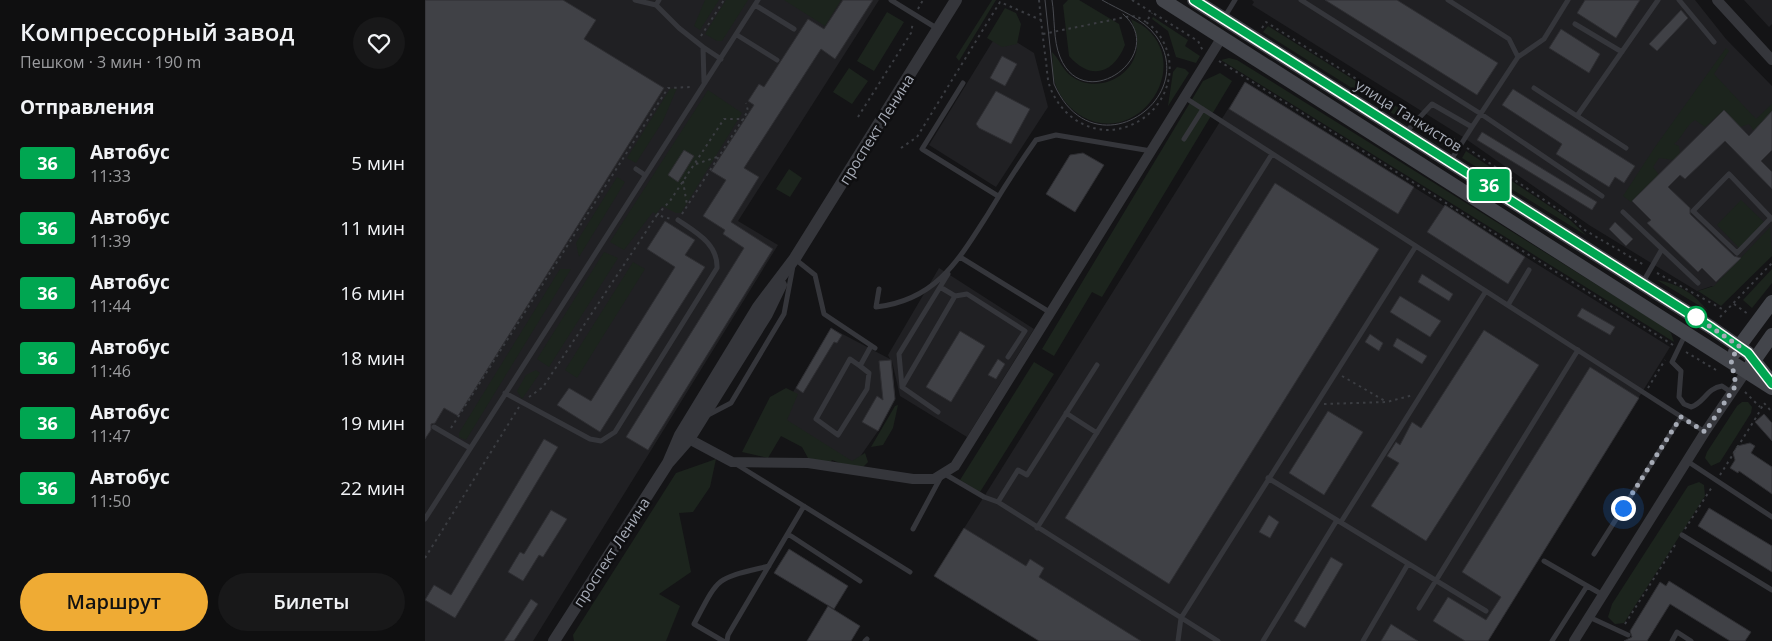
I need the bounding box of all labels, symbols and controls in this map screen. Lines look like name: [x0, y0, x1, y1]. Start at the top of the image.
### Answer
text: Компрессорный завод: [20, 15, 294, 48]
button: heart: [353, 17, 405, 69]
text: Пешком · 3 мин · 190 m: [20, 51, 201, 73]
street label: проспект Ленина: [834, 70, 918, 188]
street label: улица Танкистов: [1352, 74, 1466, 156]
text: Отправления: [20, 94, 154, 120]
text: Автобус: [90, 139, 170, 165]
text: 5 мин: [351, 150, 405, 176]
text: 36: [37, 151, 58, 175]
text: 11:33: [90, 165, 131, 187]
line badge: 36: [1467, 169, 1511, 201]
text: 36: [1479, 173, 1499, 197]
text: Автобус: [90, 204, 170, 230]
text: 11 мин: [340, 215, 405, 241]
text: 36: [37, 216, 58, 240]
text: 11:39: [90, 230, 131, 252]
text: Автобус: [90, 269, 170, 295]
text: 16 мин: [340, 280, 405, 306]
text: 36: [37, 281, 58, 305]
text: 11:44: [90, 295, 131, 317]
unlabelled marker: [1685, 306, 1707, 328]
text: Автобус: [90, 334, 170, 360]
text: 18 мин: [340, 345, 405, 371]
text: 36: [37, 346, 58, 370]
text: 11:46: [90, 360, 131, 382]
text: Автобус: [90, 399, 170, 425]
text: 19 мин: [340, 410, 405, 436]
text: 36: [37, 411, 58, 435]
text: 11:47: [90, 425, 131, 447]
text: Автобус: [90, 464, 170, 490]
text: 22 мин: [340, 475, 405, 501]
text: 36: [37, 476, 58, 500]
text: 11:50: [90, 490, 131, 512]
street label: проспект Ленина: [568, 493, 654, 611]
your location: [1611, 496, 1636, 521]
button: Маршрут: [20, 573, 208, 631]
button: Билеты: [218, 573, 405, 631]

